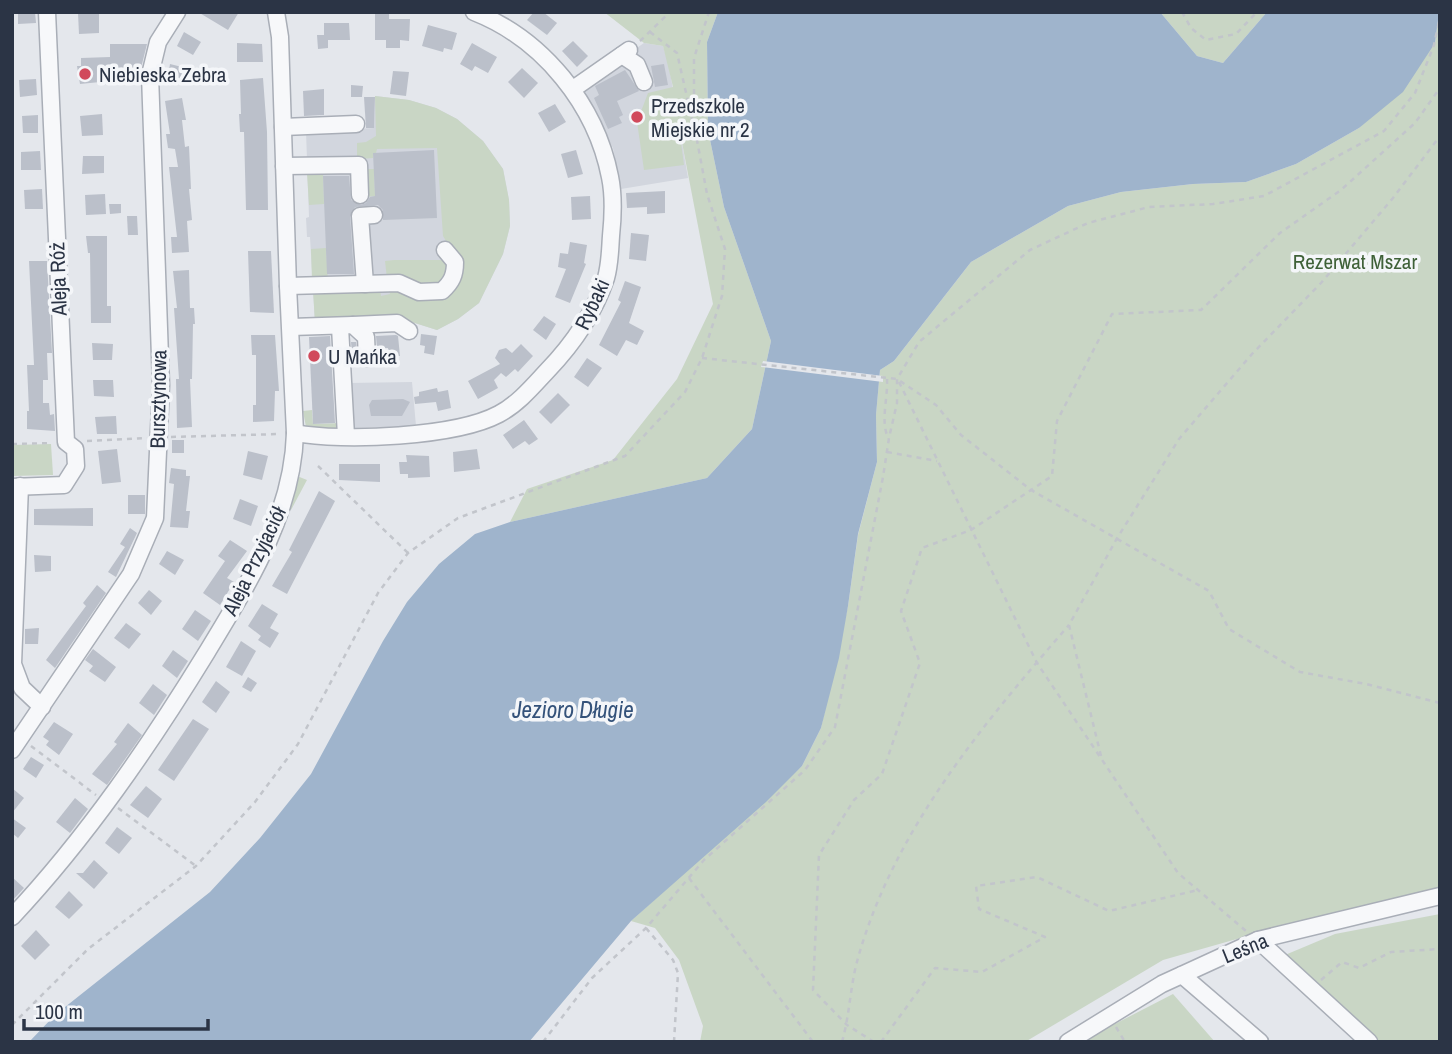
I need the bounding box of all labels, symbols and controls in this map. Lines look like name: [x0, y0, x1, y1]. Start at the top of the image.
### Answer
place label: Niebieska Zebra: [99, 60, 227, 89]
marker: Niebieska Zebra: [77, 66, 93, 82]
place label: Przedszkole Miejskie nr 2: [651, 91, 750, 144]
marker: Przedszkole Miejskie nr 2: [629, 109, 645, 125]
street label: Aleja Róż: [42, 241, 74, 317]
park label: Rezerwat Mszar: [1293, 247, 1417, 276]
street label: Rybaki: [568, 274, 616, 334]
place label: U Mańka: [328, 342, 397, 371]
marker: U Mańka: [306, 348, 322, 364]
street label: Bursztynowa: [143, 349, 173, 449]
street label: Aleja Przyjaciół: [215, 501, 293, 621]
water label: Jezioro Długie: [511, 694, 634, 725]
street label: Leśna: [1218, 926, 1273, 970]
scale bar: [24, 988, 208, 1032]
text: 100 m: [35, 997, 83, 1026]

